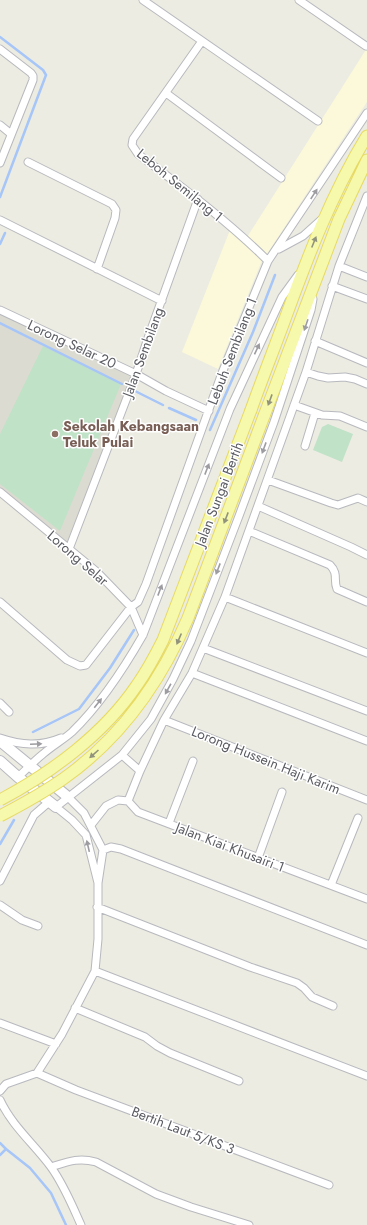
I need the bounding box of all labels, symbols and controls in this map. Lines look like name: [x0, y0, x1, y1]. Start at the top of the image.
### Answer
street label: Leboh Semilang 1: [133, 144, 227, 226]
one-way arrow: [310, 188, 317, 200]
one-way arrow: [312, 236, 318, 248]
street label: Lebuh Sembilang 1: [202, 294, 262, 408]
street label: Jalan Sembilang: [117, 304, 169, 402]
street label: Lorong Selar 20: [24, 315, 120, 373]
one-way arrow: [302, 319, 308, 331]
one-way arrow: [255, 343, 261, 355]
one-way arrow: [267, 394, 273, 406]
place label: Sekolah Kebangsaan Teluk Pulai: [63, 416, 199, 452]
marker: Sekolah Kebangsaan Teluk Pulai: [50, 429, 60, 439]
street label: Jalan Sungai Bertih: [189, 439, 248, 551]
one-way arrow: [261, 442, 267, 454]
one-way arrow: [204, 463, 210, 475]
one-way arrow: [222, 512, 228, 524]
street label: Lorong Selar: [43, 526, 113, 590]
one-way arrow: [215, 564, 221, 576]
one-way arrow: [158, 584, 164, 596]
one-way arrow: [176, 634, 182, 645]
one-way arrow: [164, 683, 171, 695]
one-way arrow: [93, 698, 102, 709]
street label: Lorong Hussein Haji Karim: [189, 721, 343, 799]
one-way arrow: [30, 740, 43, 747]
one-way arrow: [89, 750, 99, 759]
street label: Jalan Kiai Khusairi 1: [171, 816, 287, 877]
one-way arrow: [85, 839, 91, 851]
street label: Bertih Laut 5/KS 3: [129, 1101, 238, 1159]

